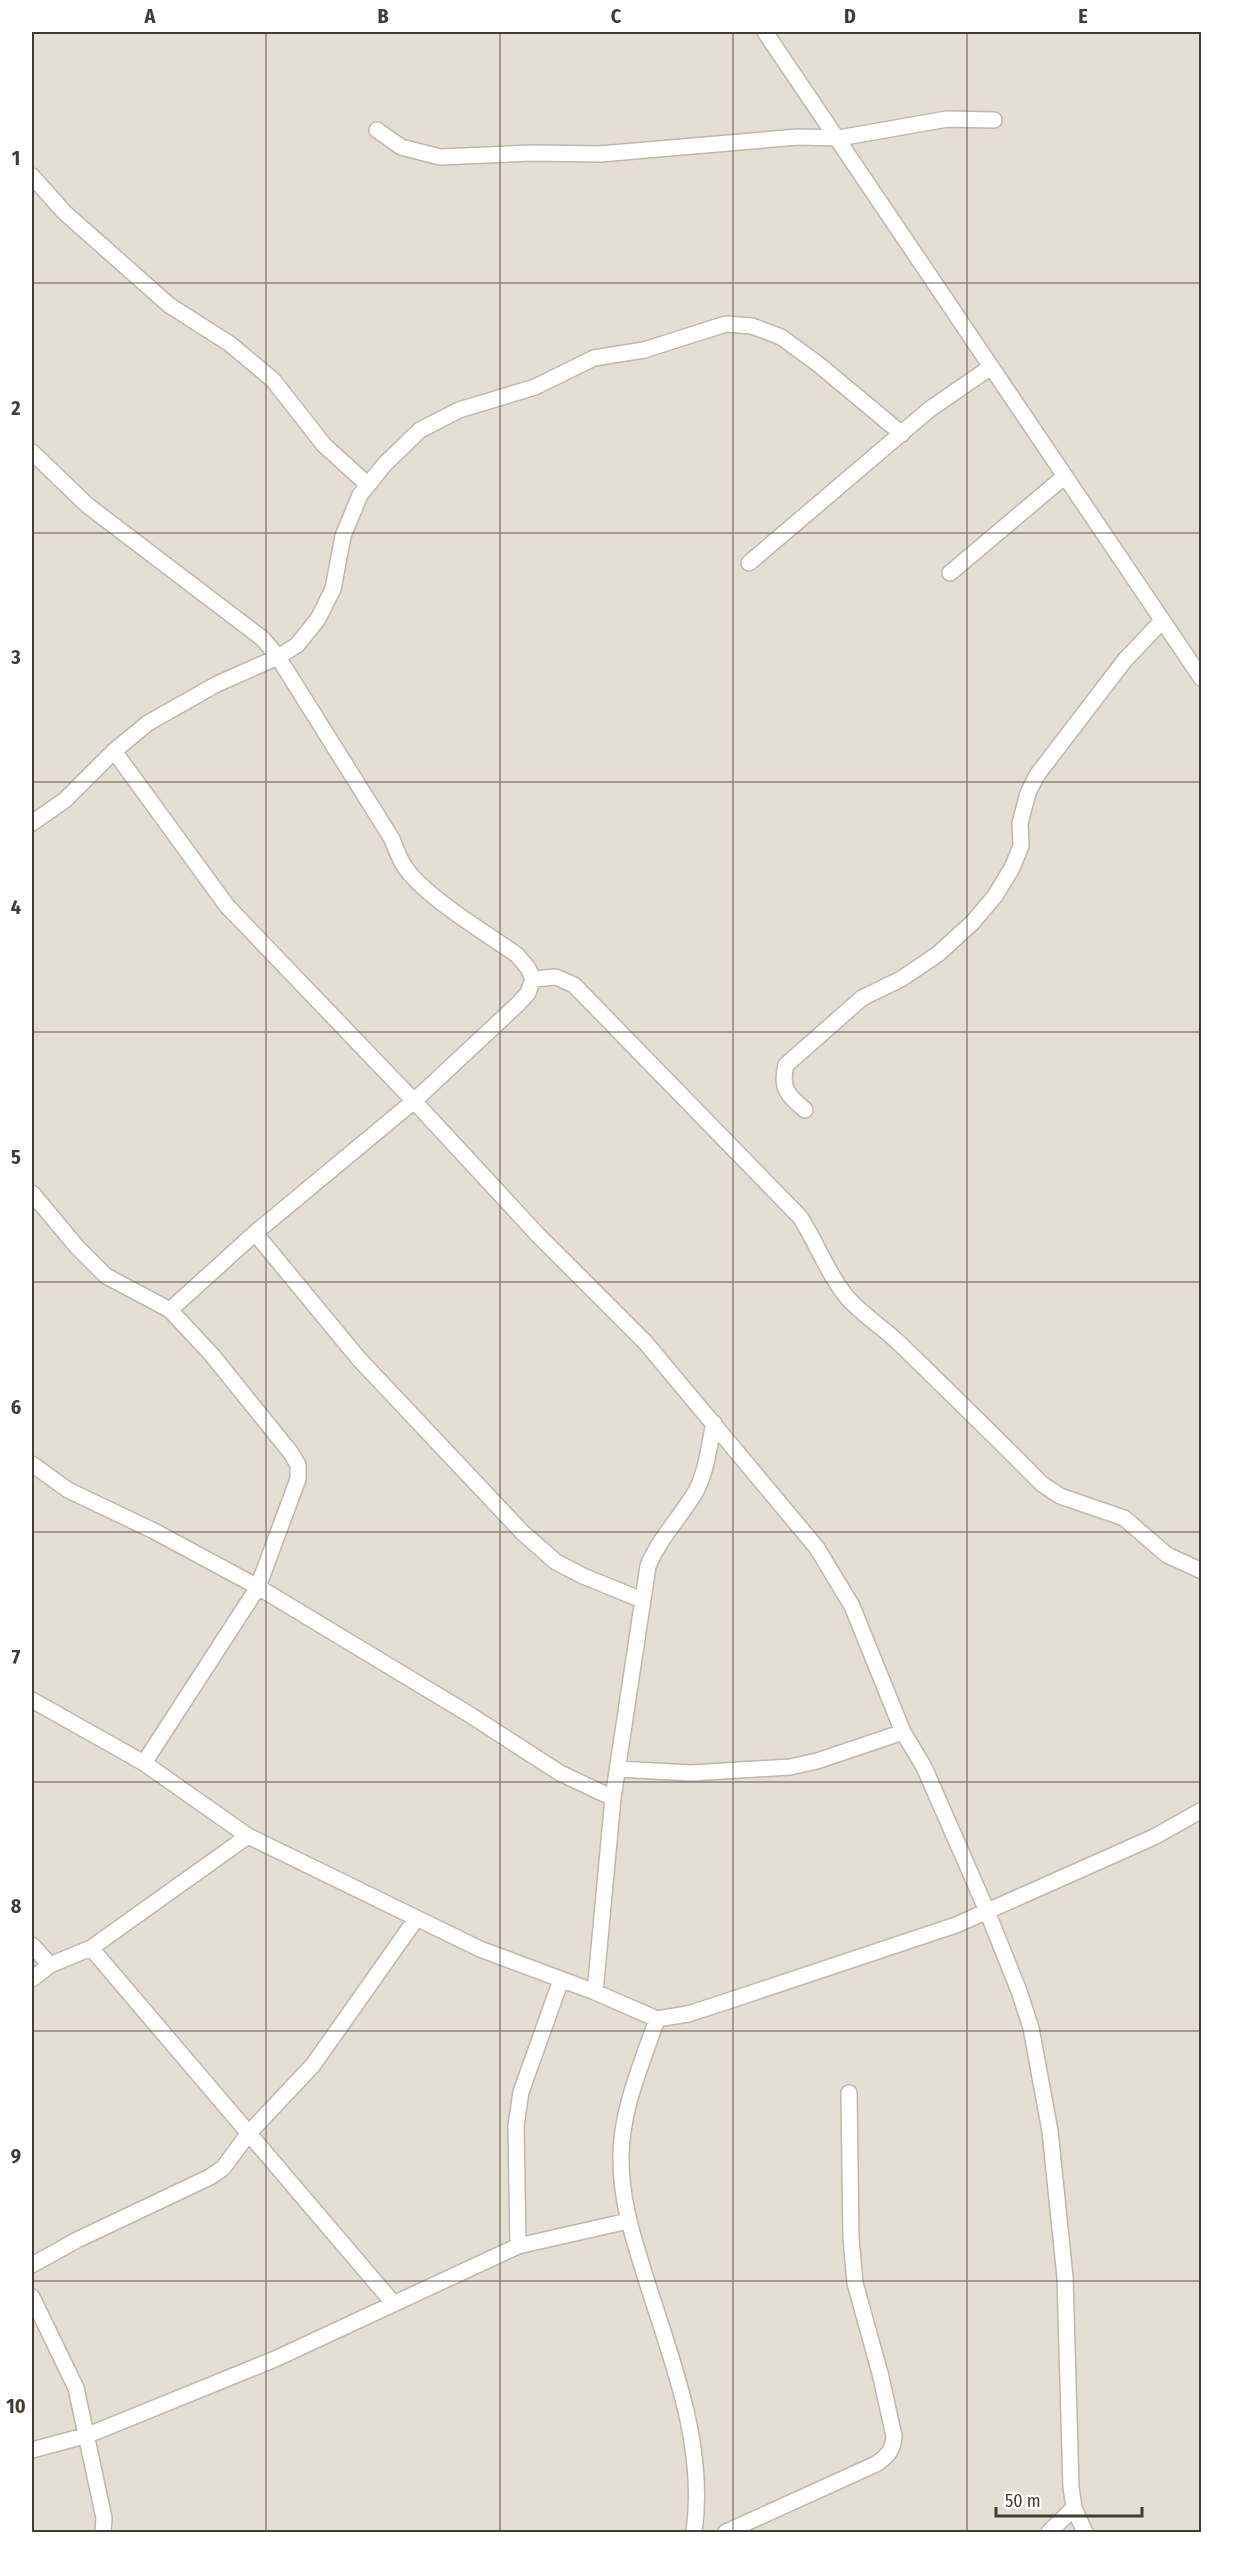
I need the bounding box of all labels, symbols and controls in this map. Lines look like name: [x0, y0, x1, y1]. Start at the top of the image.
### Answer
text: A: [144, 4, 157, 28]
text: B: [377, 4, 389, 28]
text: C: [611, 4, 622, 28]
text: D: [844, 4, 856, 28]
text: E: [1078, 4, 1088, 28]
text: 1: [12, 146, 20, 170]
text: 2: [10, 396, 21, 420]
text: 3: [10, 645, 21, 669]
text: 4: [11, 895, 21, 919]
text: 5: [11, 1145, 21, 1169]
text: 6: [11, 1395, 21, 1419]
text: 7: [12, 1645, 21, 1669]
text: 8: [11, 1894, 22, 1918]
text: 9: [11, 2144, 21, 2168]
text: 10: [6, 2394, 26, 2418]
scale bar: [996, 2480, 1142, 2518]
text: 50 m: [1005, 2490, 1041, 2512]

